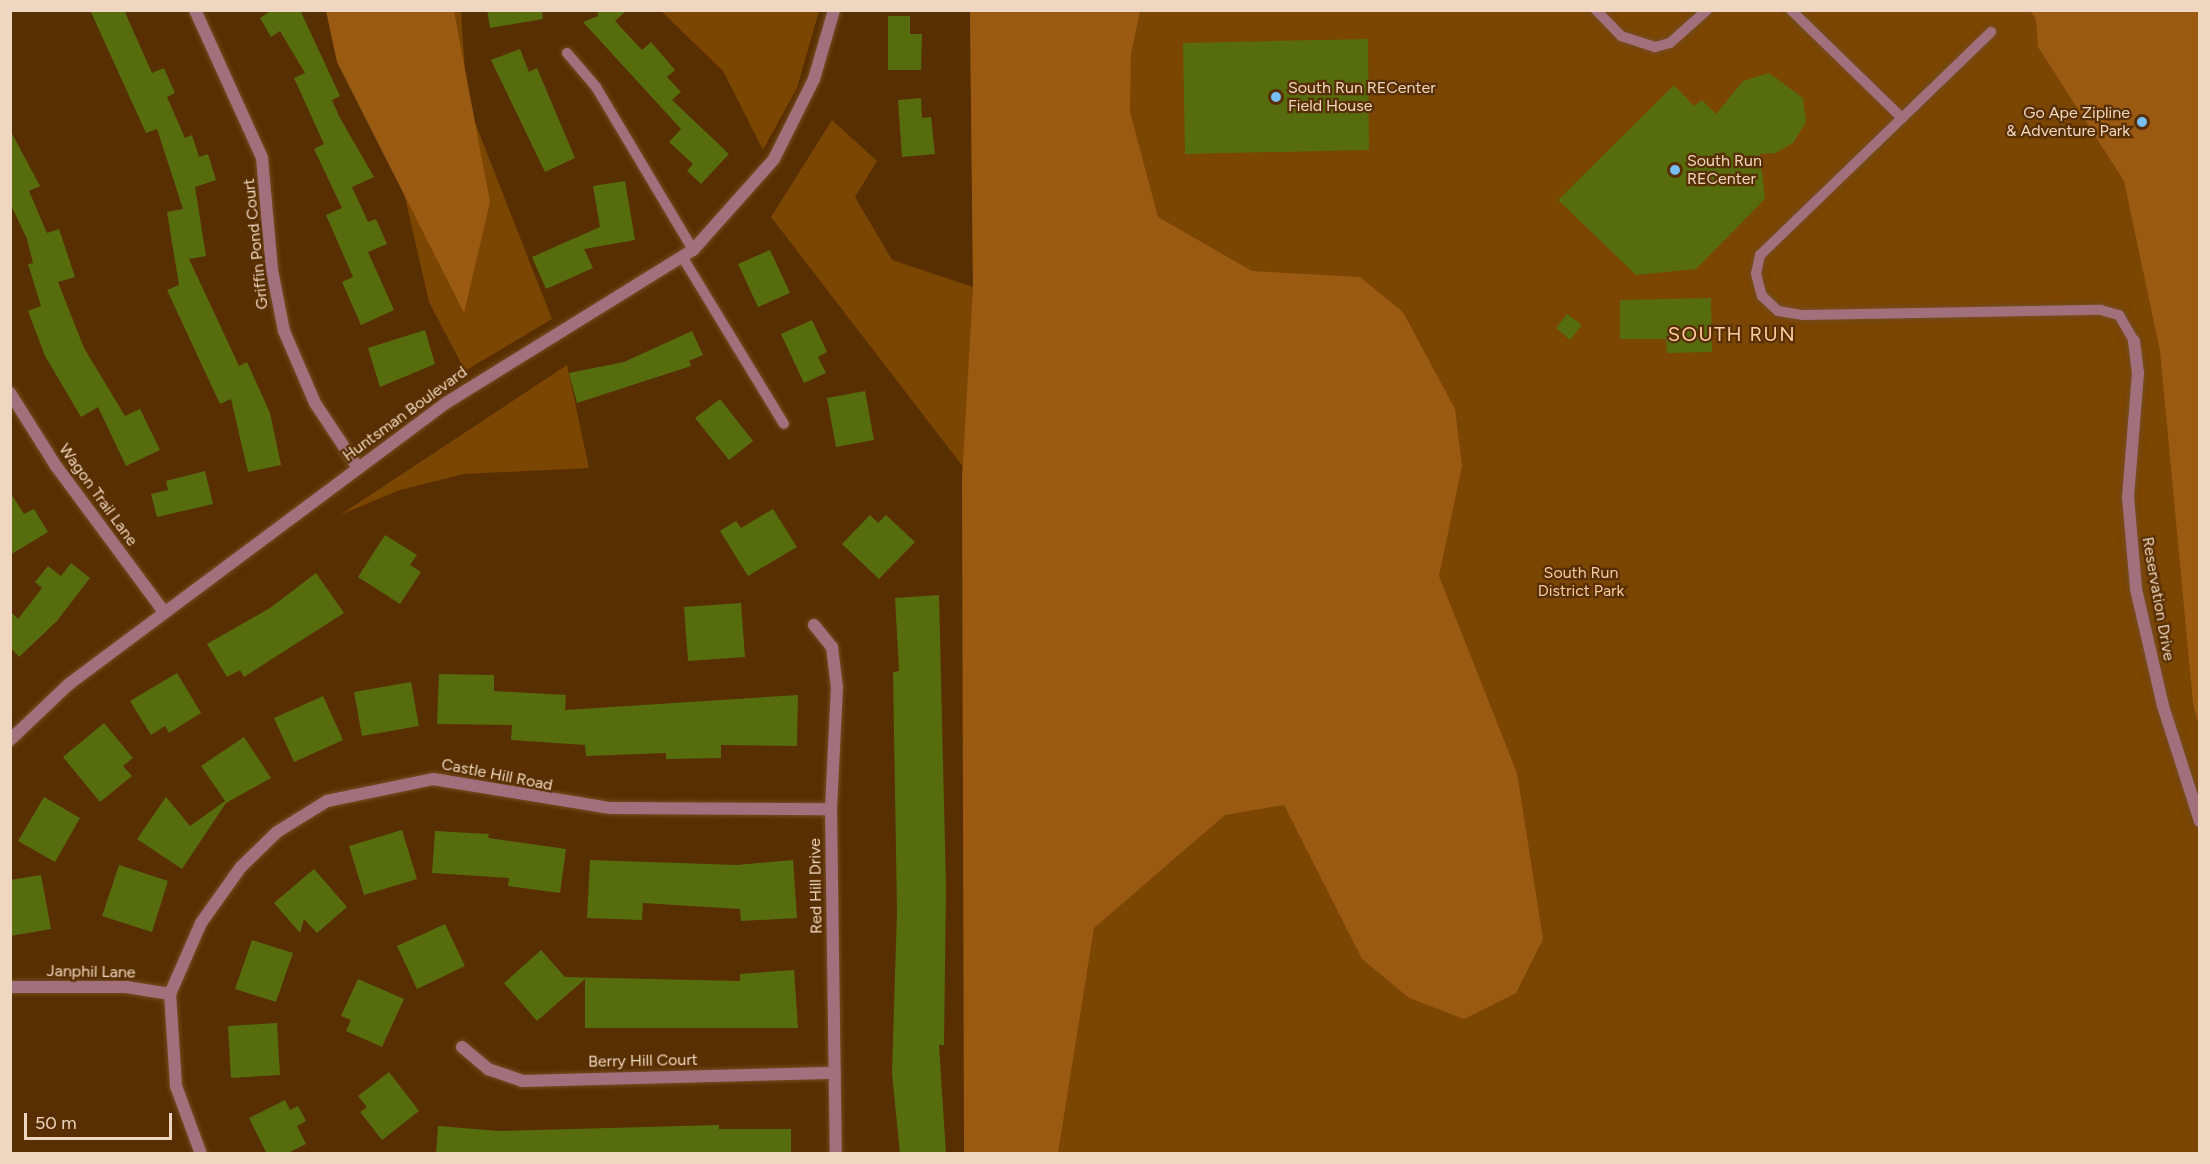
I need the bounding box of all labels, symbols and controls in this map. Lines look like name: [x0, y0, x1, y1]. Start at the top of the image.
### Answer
place label: South Run RECenter Field House: [1288, 78, 1436, 116]
marker: South Run RECenter Field House: [1269, 90, 1283, 104]
place label: Go Ape Zipline & Adventure Park: [2006, 103, 2130, 141]
marker: Go Ape Zipline & Adventure Park: [2135, 115, 2149, 129]
place label: South Run RECenter: [1687, 151, 1762, 189]
marker: South Run RECenter: [1668, 163, 1682, 177]
street label: Griffin Pond Court: [240, 178, 272, 310]
district label: SOUTH RUN: [1668, 322, 1796, 346]
street label: Huntsman Boulevard: [339, 362, 471, 466]
street label: Wagon Trail Lane: [55, 440, 141, 550]
street label: Reservation Drive: [2138, 536, 2178, 662]
park label: South Run District Park: [1538, 563, 1624, 601]
street label: Castle Hill Road: [440, 755, 554, 795]
street label: Red Hill Drive: [806, 838, 826, 934]
street label: Janphil Lane: [46, 962, 136, 982]
street label: Berry Hill Court: [588, 1050, 698, 1072]
scale bar: [27, 1101, 176, 1139]
text: 50 m: [35, 1112, 77, 1134]

